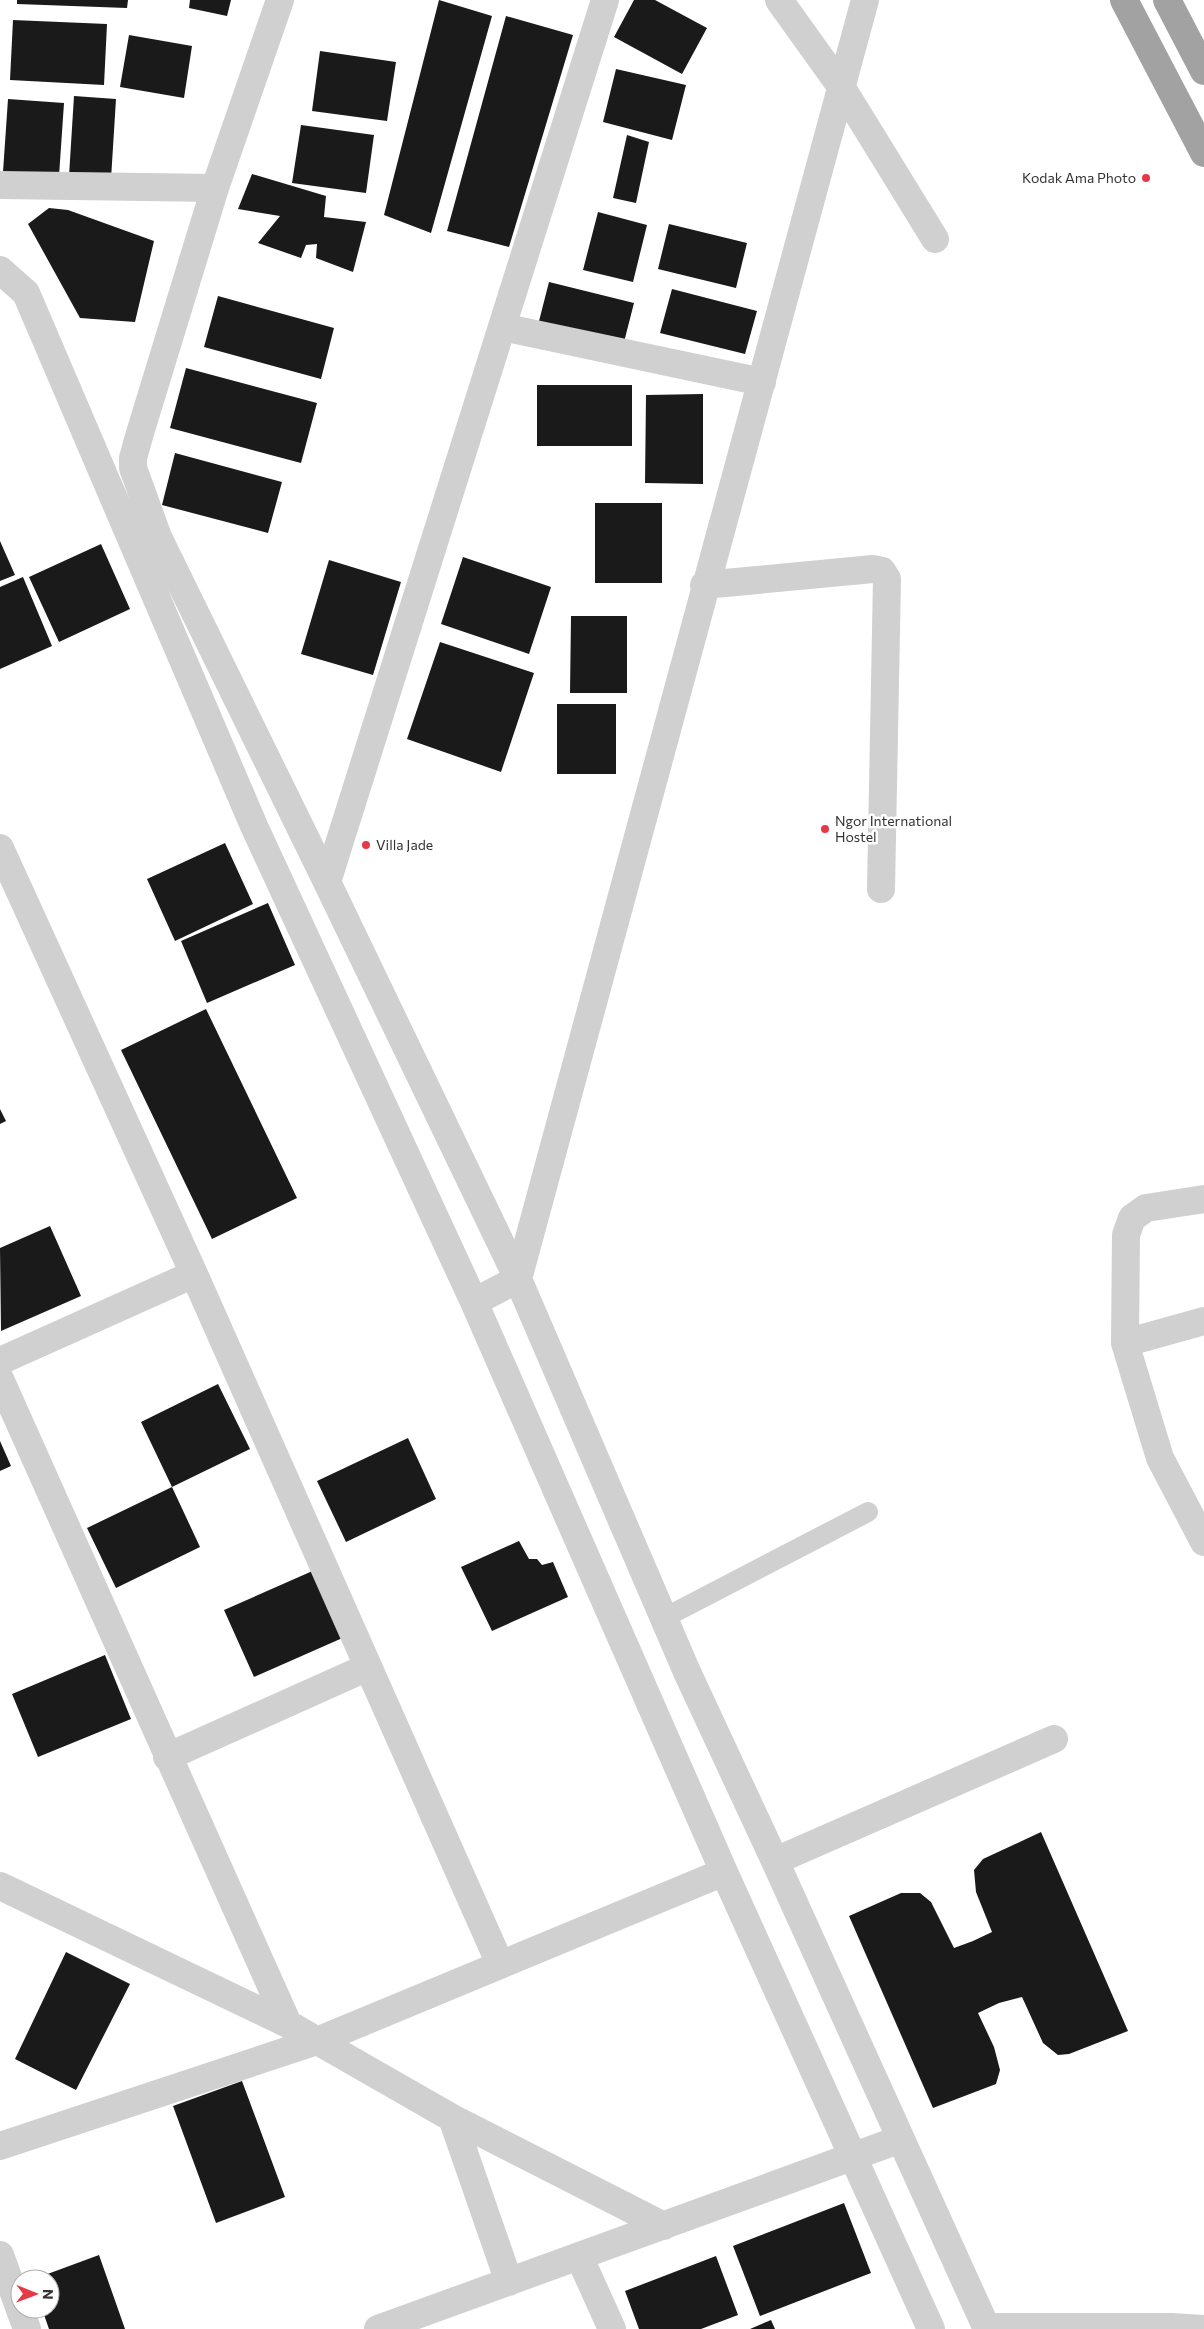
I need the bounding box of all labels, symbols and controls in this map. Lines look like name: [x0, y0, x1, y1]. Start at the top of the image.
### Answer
place label: Kodak Ama Photo: [1022, 169, 1136, 186]
marker: Kodak Ama Photo: [1140, 172, 1152, 184]
place label: Ngor International Hostel: [835, 812, 952, 845]
marker: Ngor International Hostel: [819, 823, 831, 835]
place label: Villa Jade: [376, 836, 433, 853]
marker: Villa Jade: [360, 839, 372, 851]
north arrow: [10, 2269, 60, 2319]
text: N: [40, 2289, 57, 2300]

